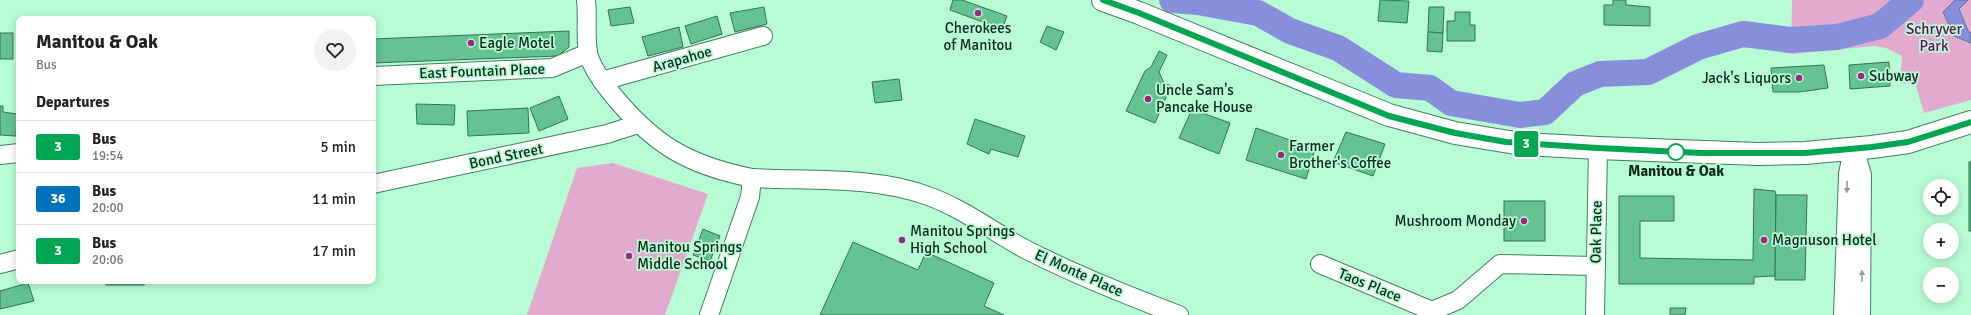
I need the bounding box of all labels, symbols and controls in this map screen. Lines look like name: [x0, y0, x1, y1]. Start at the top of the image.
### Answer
marker: Cherokees of Manitou: [973, 8, 983, 18]
place label: Cherokees of Manitou: [943, 19, 1013, 54]
park label: Schryver Park: [1906, 20, 1963, 55]
button: heart: [314, 29, 356, 71]
text: Manitou & Oak: [36, 30, 158, 54]
place label: Eagle Motel: [479, 34, 555, 52]
marker: Eagle Motel: [466, 38, 476, 48]
street label: Arapahoe: [650, 42, 714, 76]
text: Bus: [36, 57, 57, 73]
street label: East Fountain Place: [419, 60, 545, 82]
place label: Subway: [1869, 67, 1919, 85]
place label: Jack's Liquors: [1702, 69, 1791, 87]
marker: Subway: [1856, 71, 1866, 81]
marker: Jack's Liquors: [1794, 73, 1804, 83]
place label: Uncle Sam's Pancake House: [1156, 81, 1253, 116]
text: Departures: [36, 93, 109, 111]
marker: Uncle Sam's Pancake House: [1143, 94, 1153, 104]
text: Bus: [92, 130, 116, 148]
line badge: 3: [1513, 131, 1539, 157]
text: 3: [1522, 135, 1530, 152]
place label: Farmer Brother's Coffee: [1289, 137, 1391, 172]
text: 3: [54, 138, 62, 155]
text: 5 min: [320, 138, 356, 156]
street label: Bond Street: [467, 139, 545, 173]
marker: Manitou & Oak: [1667, 143, 1685, 161]
text: 19:54: [92, 148, 124, 164]
marker: Farmer Brother's Coffee: [1276, 150, 1286, 160]
place label: Manitou & Oak: [1628, 162, 1724, 180]
map controls: [1923, 179, 1959, 303]
button: locate: [1923, 179, 1959, 215]
one-way arrow: [1844, 181, 1851, 193]
text: Bus: [92, 182, 116, 200]
text: 36: [50, 190, 66, 207]
text: 11 min: [312, 190, 356, 208]
text: 20:00: [92, 200, 124, 216]
street label: Oak Place: [1586, 200, 1606, 264]
place label: Mushroom Monday: [1394, 212, 1516, 230]
marker: Mushroom Monday: [1519, 216, 1529, 226]
place label: Manitou Springs High School: [910, 222, 1016, 257]
button: +: [1923, 223, 1959, 259]
place label: Magnuson Hotel: [1772, 231, 1877, 249]
text: Bus: [92, 234, 116, 252]
marker: Manitou Springs High School: [897, 235, 907, 245]
marker: Magnuson Hotel: [1759, 235, 1769, 245]
place label: Manitou Springs Middle School: [637, 238, 743, 273]
text: 3: [54, 242, 62, 259]
text: 17 min: [312, 242, 356, 260]
street label: El Monte Place: [1032, 245, 1126, 301]
marker: Manitou Springs Middle School: [624, 251, 634, 261]
text: 20:06: [92, 252, 124, 268]
street label: Taos Place: [1336, 264, 1404, 306]
button: −: [1923, 267, 1959, 303]
one-way arrow: [1859, 269, 1865, 282]

